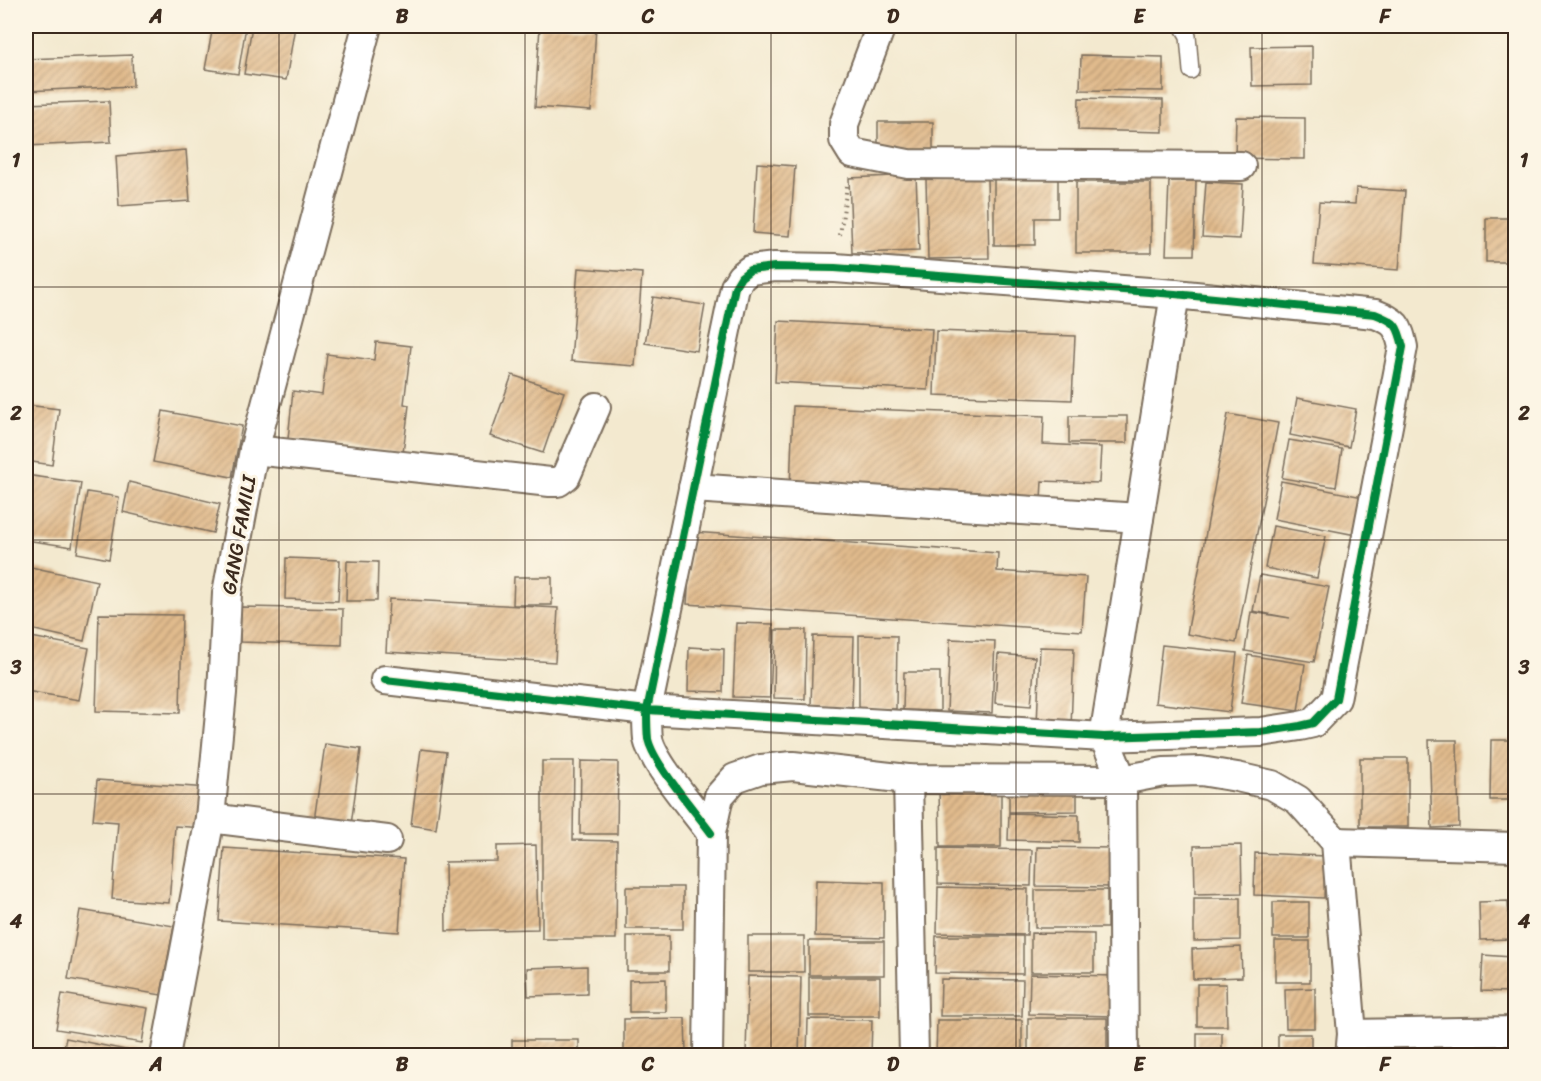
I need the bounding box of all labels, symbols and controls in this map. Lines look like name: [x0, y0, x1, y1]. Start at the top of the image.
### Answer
text: A: [148, 0, 163, 34]
text: B: [396, 0, 409, 34]
text: C: [641, 0, 655, 34]
text: D: [887, 0, 900, 34]
text: E: [1133, 0, 1146, 34]
text: F: [1379, 0, 1392, 34]
text: 1: [12, 143, 21, 178]
text: 1: [1520, 143, 1529, 178]
text: 2: [9, 396, 22, 431]
text: 2: [1517, 396, 1530, 431]
street label: GANG FAMILI: [211, 472, 267, 597]
text: 3: [10, 650, 22, 685]
text: 3: [1518, 650, 1530, 685]
text: 4: [9, 904, 23, 939]
text: 4: [1517, 904, 1531, 939]
text: A: [148, 1047, 163, 1081]
text: B: [396, 1047, 409, 1081]
text: C: [641, 1047, 655, 1081]
text: D: [887, 1047, 900, 1081]
text: E: [1133, 1047, 1146, 1081]
text: F: [1379, 1047, 1392, 1081]

